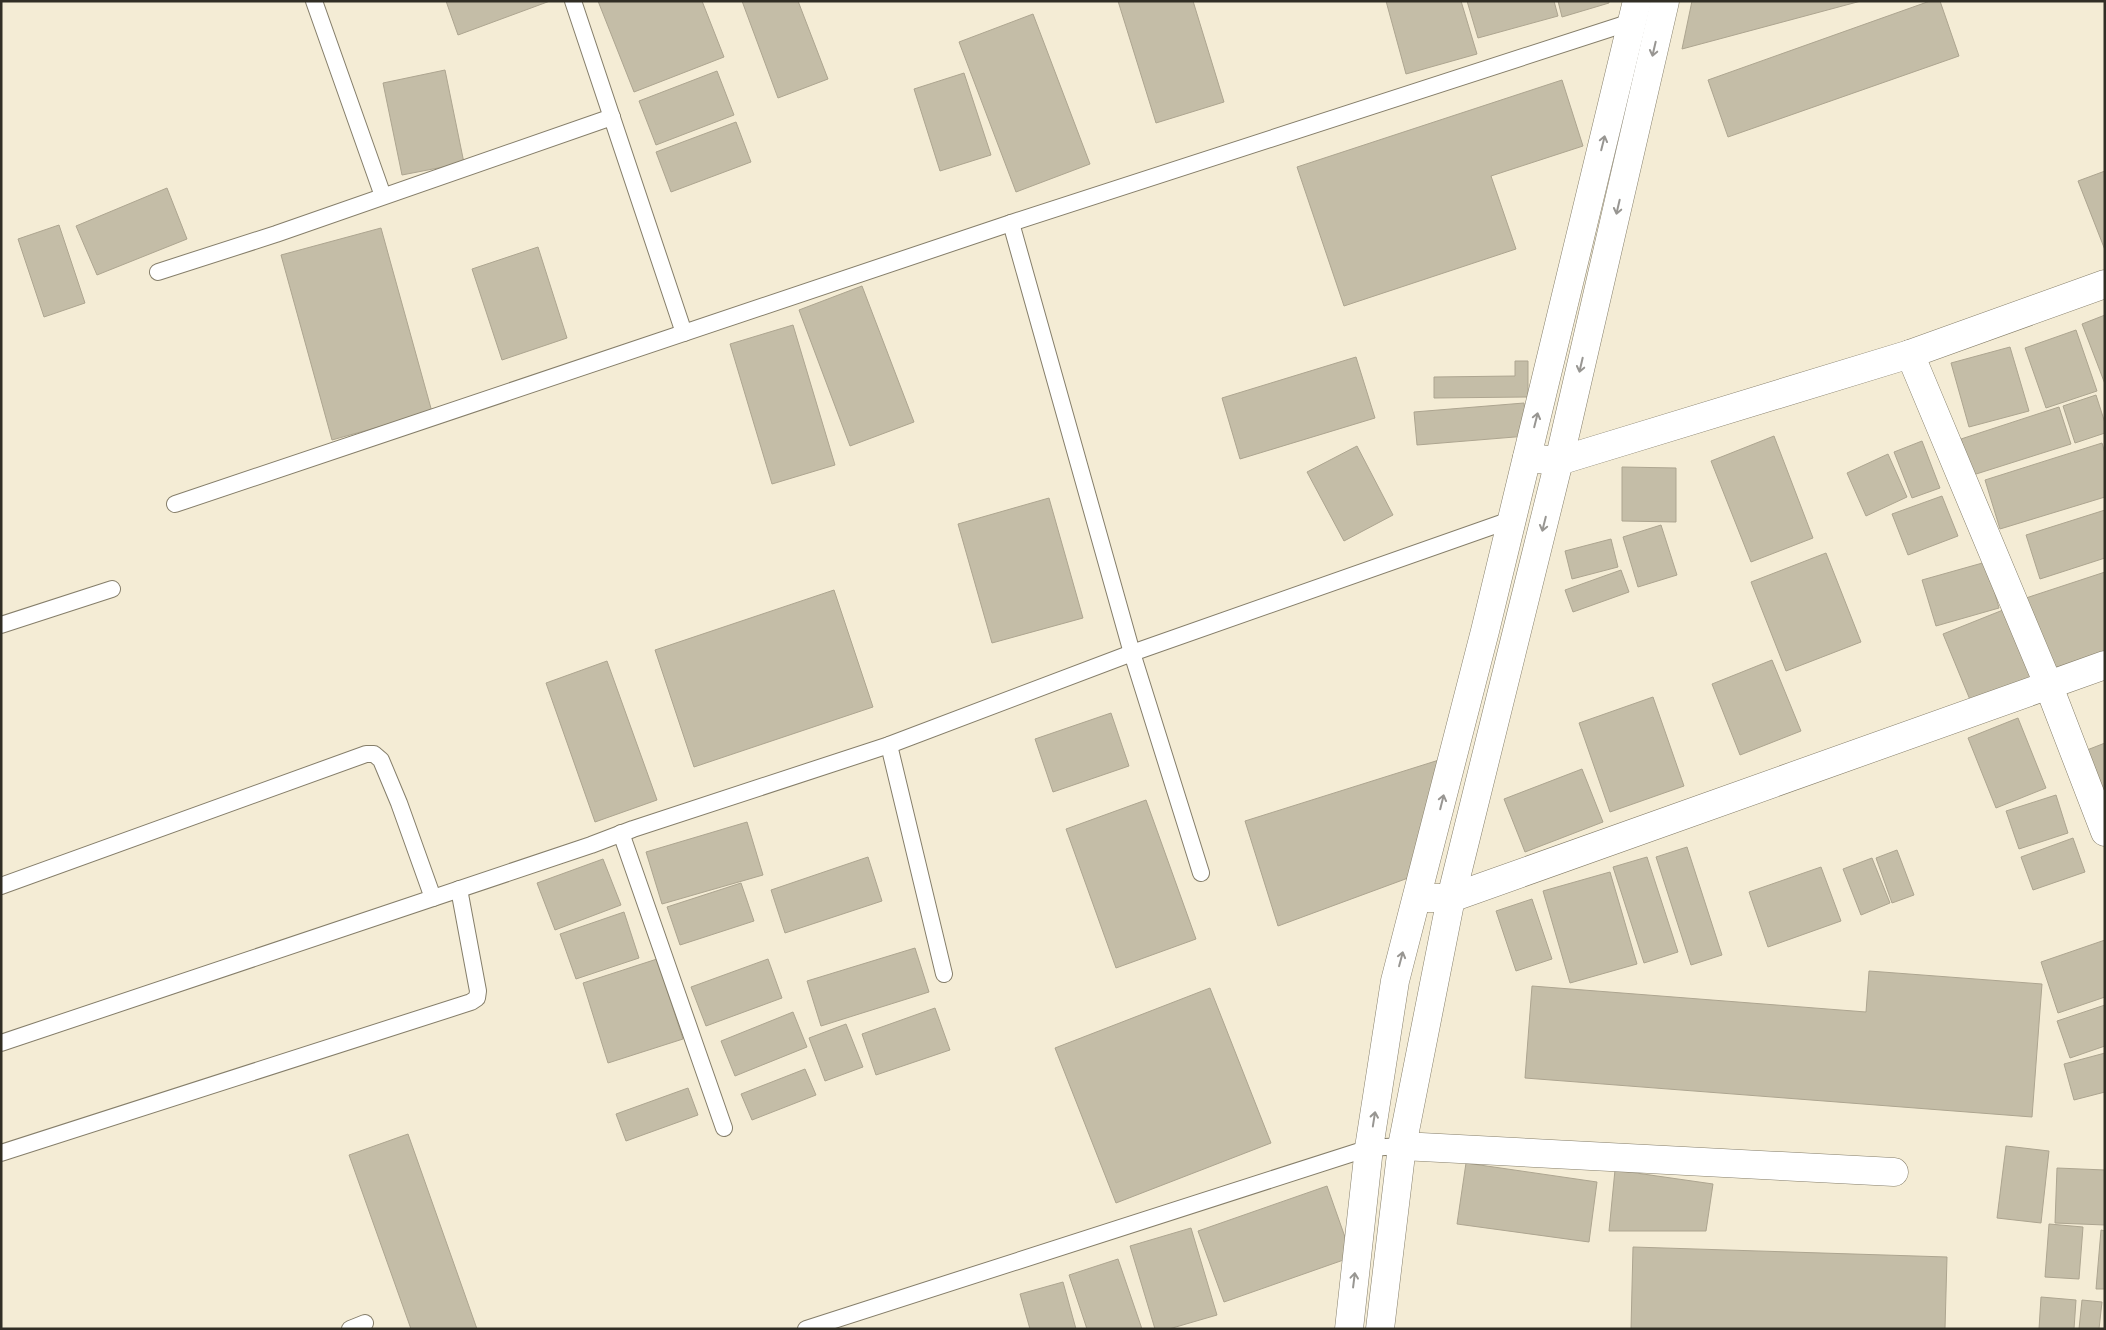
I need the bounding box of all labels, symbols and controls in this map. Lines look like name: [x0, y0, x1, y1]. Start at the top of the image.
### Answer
one-way arrow: [1649, 40, 1658, 56]
one-way arrow: [1599, 136, 1608, 152]
one-way arrow: [1613, 199, 1622, 215]
one-way arrow: [1576, 357, 1585, 373]
one-way arrow: [1532, 413, 1541, 429]
one-way arrow: [1539, 515, 1548, 531]
one-way arrow: [1438, 794, 1447, 810]
one-way arrow: [1397, 951, 1407, 967]
one-way arrow: [1369, 1111, 1379, 1127]
one-way arrow: [1349, 1273, 1359, 1289]

